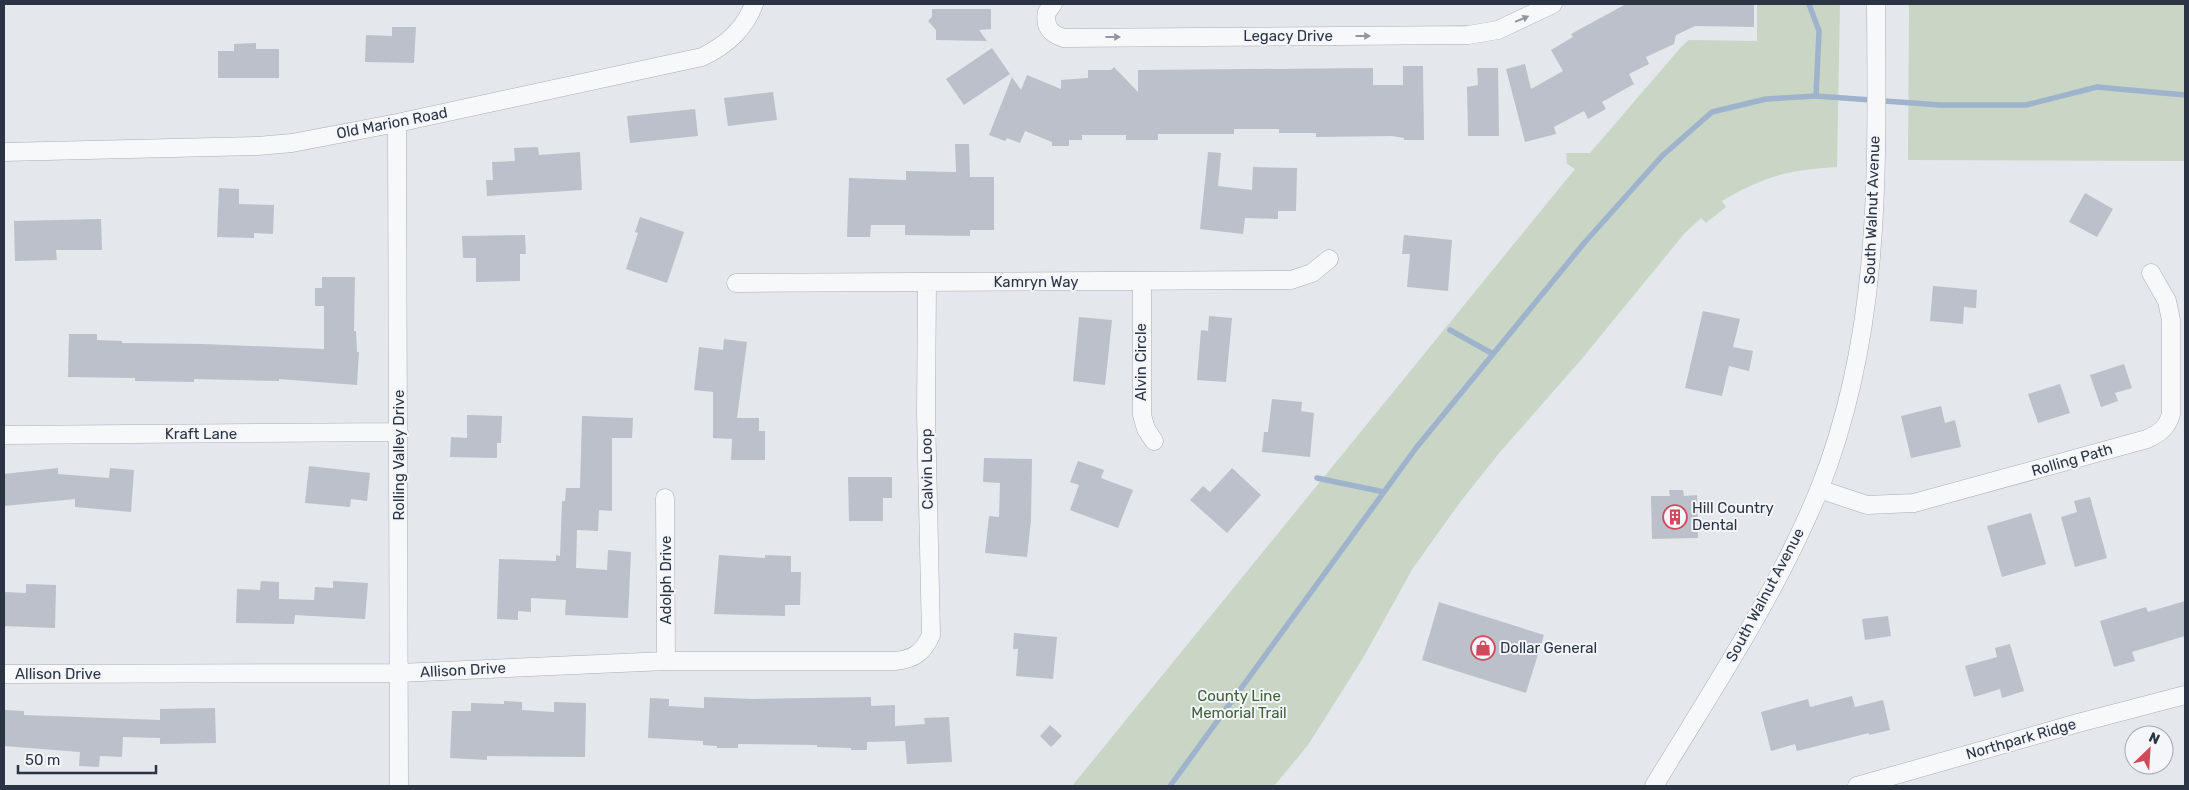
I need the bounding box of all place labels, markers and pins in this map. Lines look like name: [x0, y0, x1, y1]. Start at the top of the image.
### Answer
place label: Hill Country Dental: [1692, 499, 1774, 534]
building icon: Hill Country Dental: [1662, 504, 1688, 530]
shop icon: Dollar General: [1470, 635, 1496, 661]
place label: Dollar General: [1500, 639, 1597, 657]

